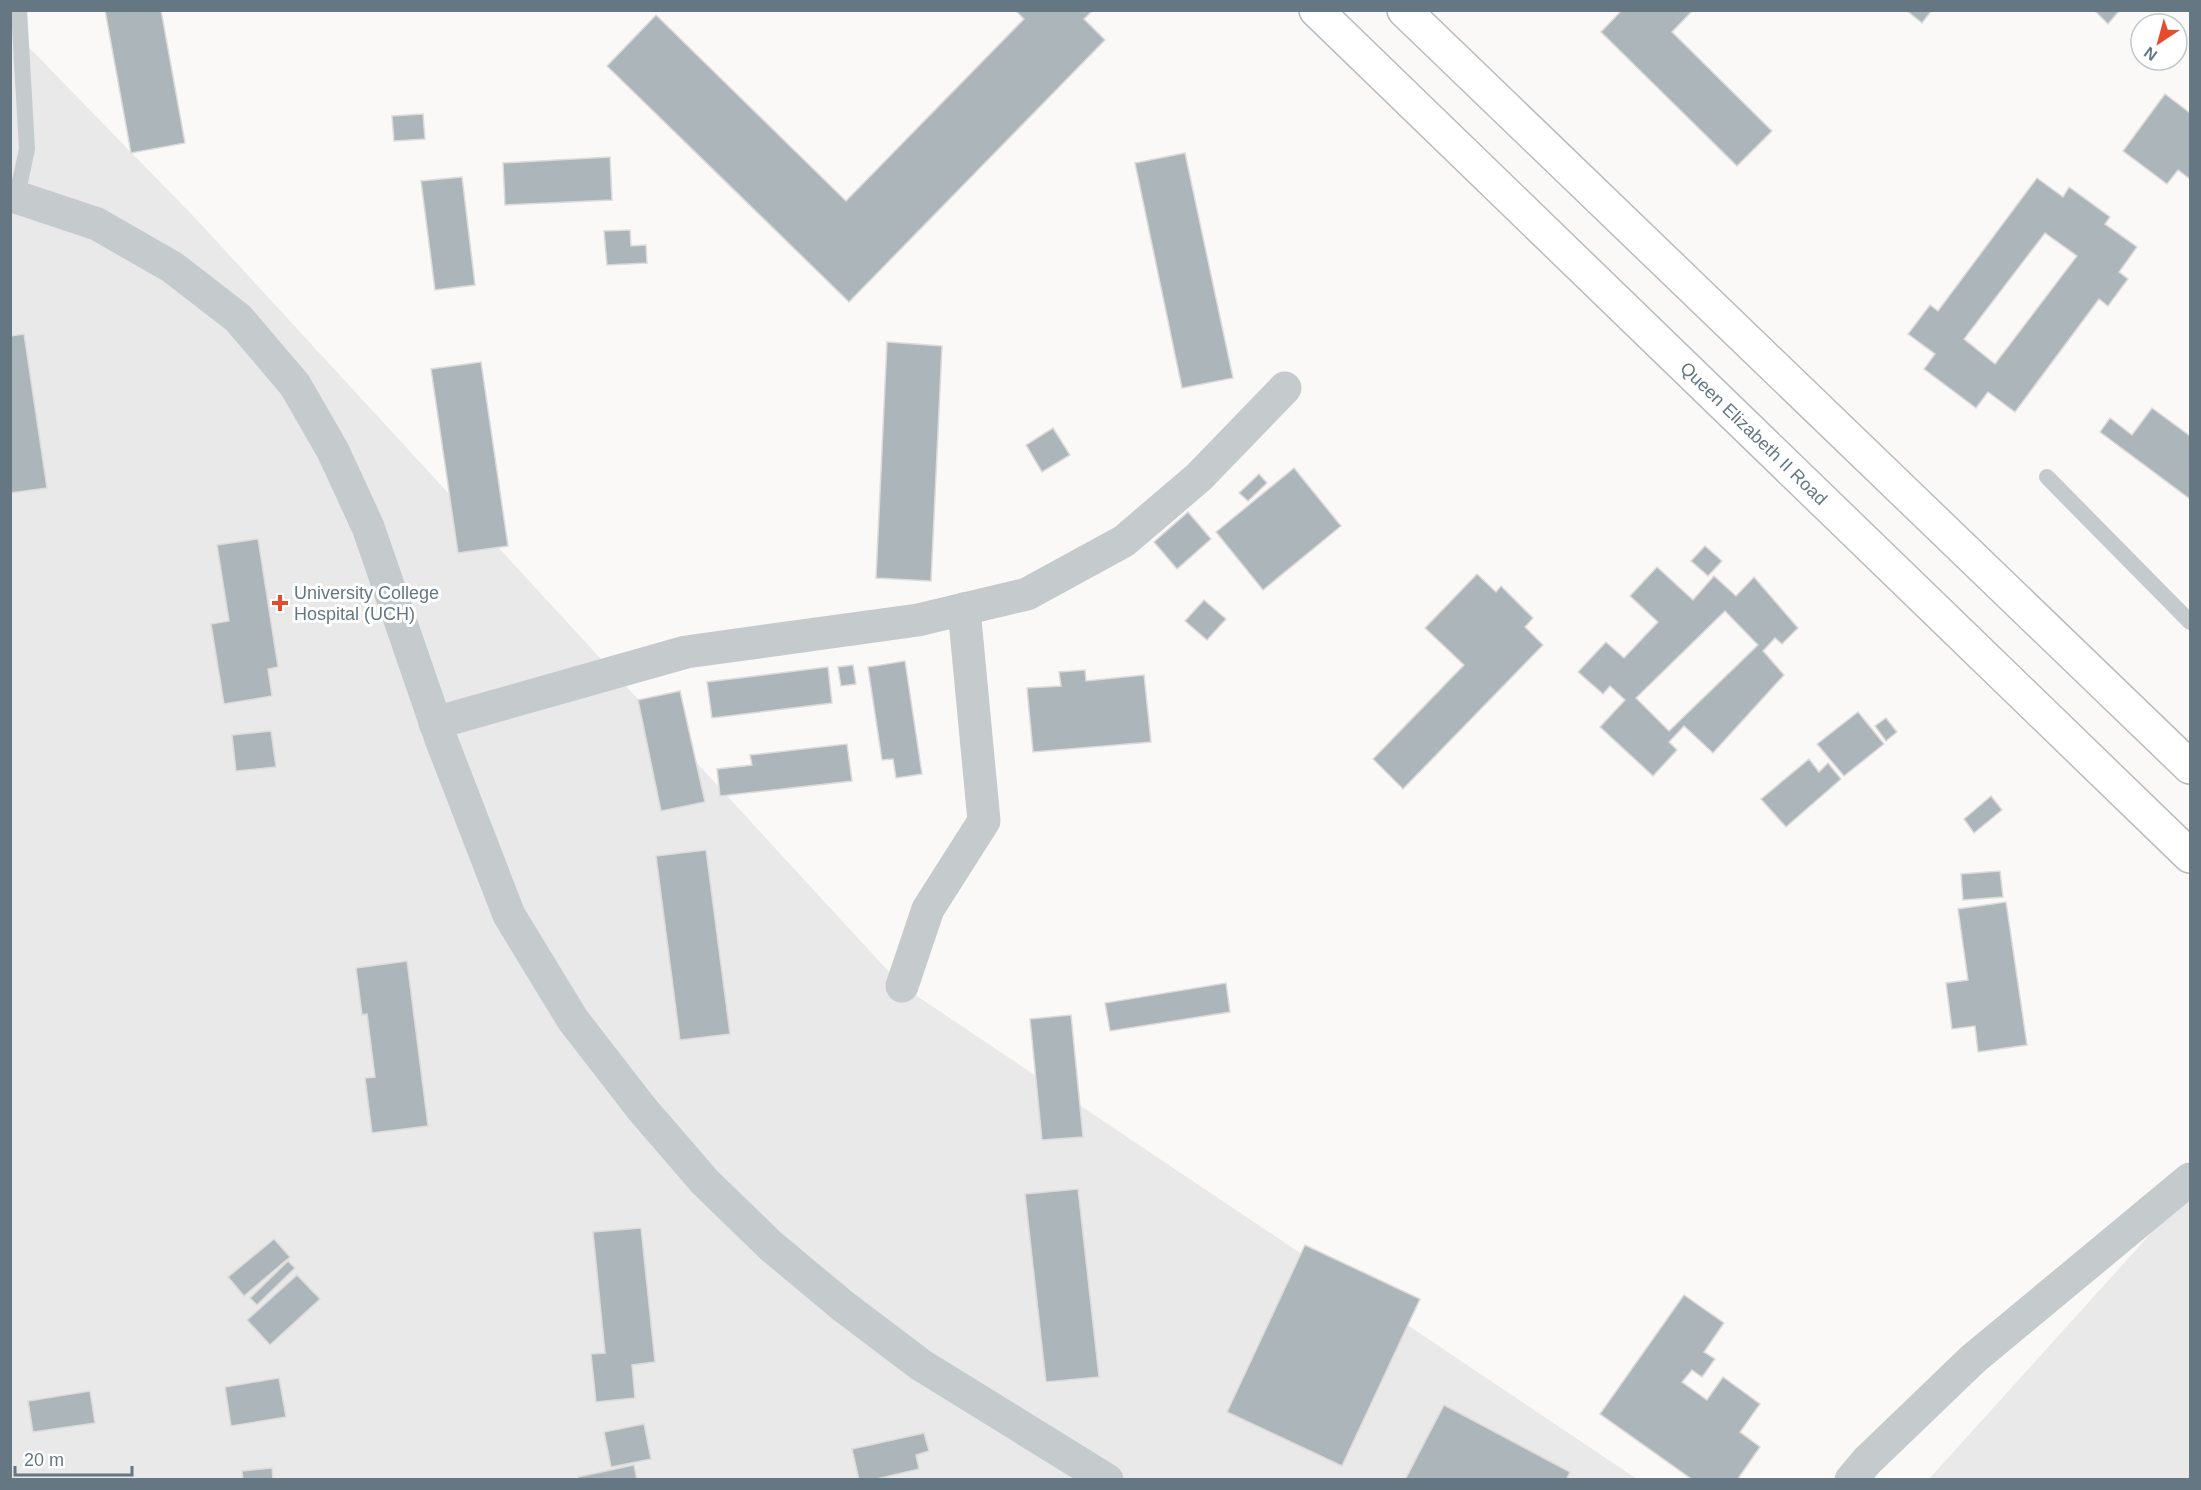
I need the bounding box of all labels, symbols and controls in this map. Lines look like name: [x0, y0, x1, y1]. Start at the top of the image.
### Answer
north arrow: [2129, 12, 2189, 72]
text: N: [2141, 43, 2160, 64]
street label: Queen Elizabeth II Road: [1676, 358, 1831, 509]
place label: University College Hospital (UCH): [294, 583, 439, 624]
marker: University College Hospital (UCH): [271, 594, 289, 612]
scale bar: [15, 1439, 132, 1477]
text: 20 m: [24, 1450, 64, 1470]

